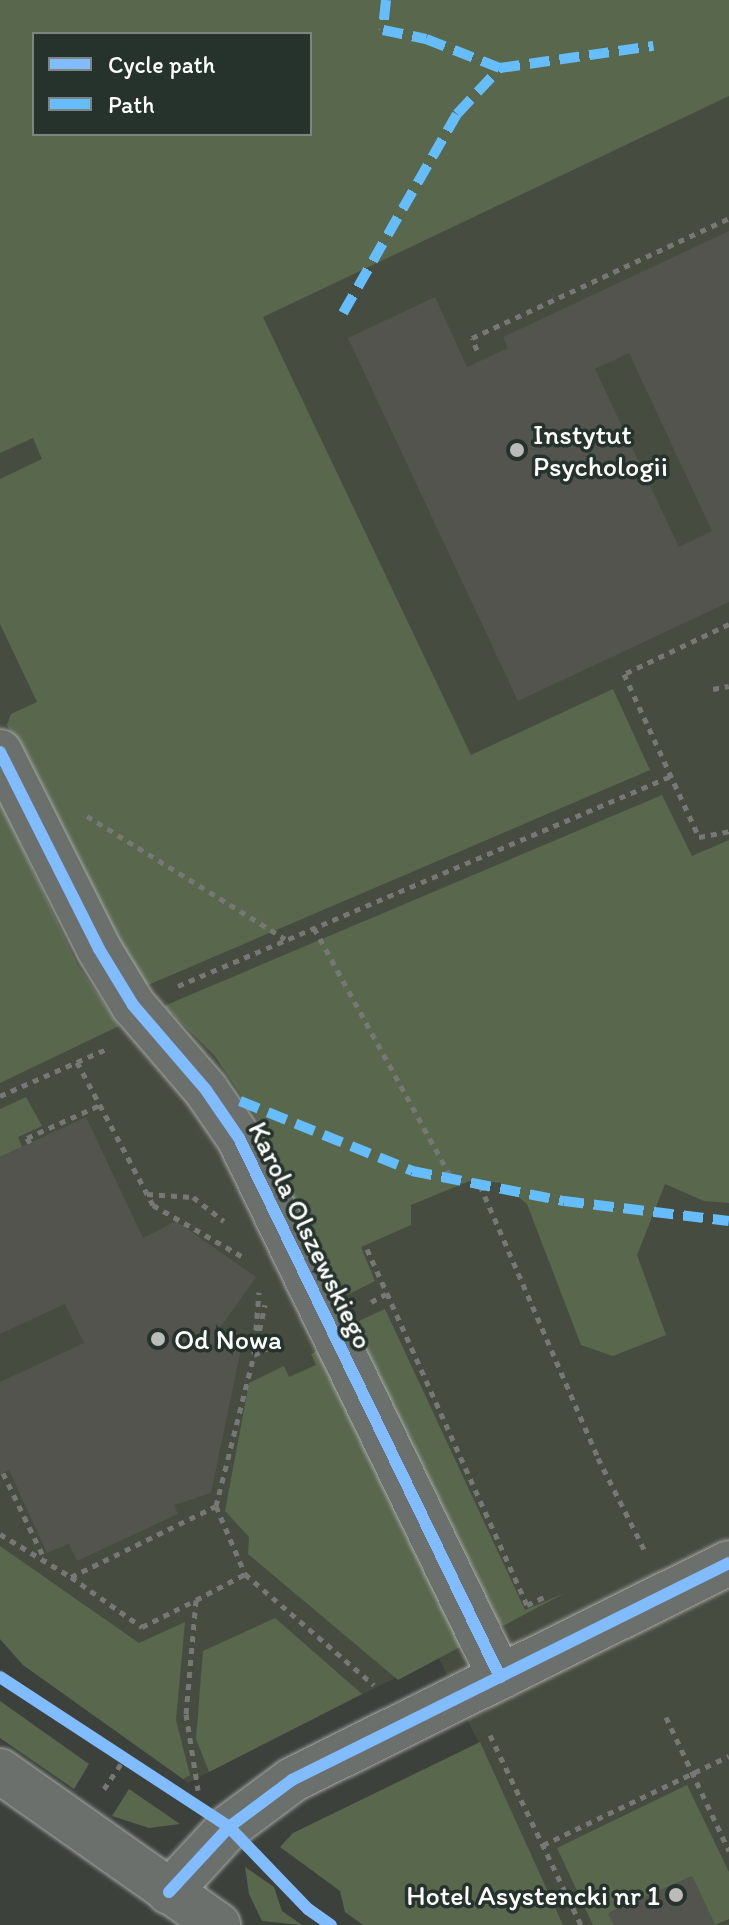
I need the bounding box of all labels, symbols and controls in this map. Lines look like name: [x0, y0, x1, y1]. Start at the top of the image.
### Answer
legend: [32, 32, 312, 136]
text: Cycle path: [108, 50, 215, 79]
text: Path: [108, 90, 155, 119]
place label: Instytut Psychologii: [533, 417, 668, 483]
marker: Instytut Psychologii: [508, 441, 526, 459]
street label: Karola Olszewskiego: [241, 1116, 381, 1354]
place label: Od Nowa: [174, 1322, 282, 1356]
marker: Od Nowa: [149, 1330, 167, 1348]
place label: Hotel Asystencki nr 1: [407, 1878, 660, 1912]
marker: Hotel Asystencki nr 1: [667, 1886, 685, 1904]

